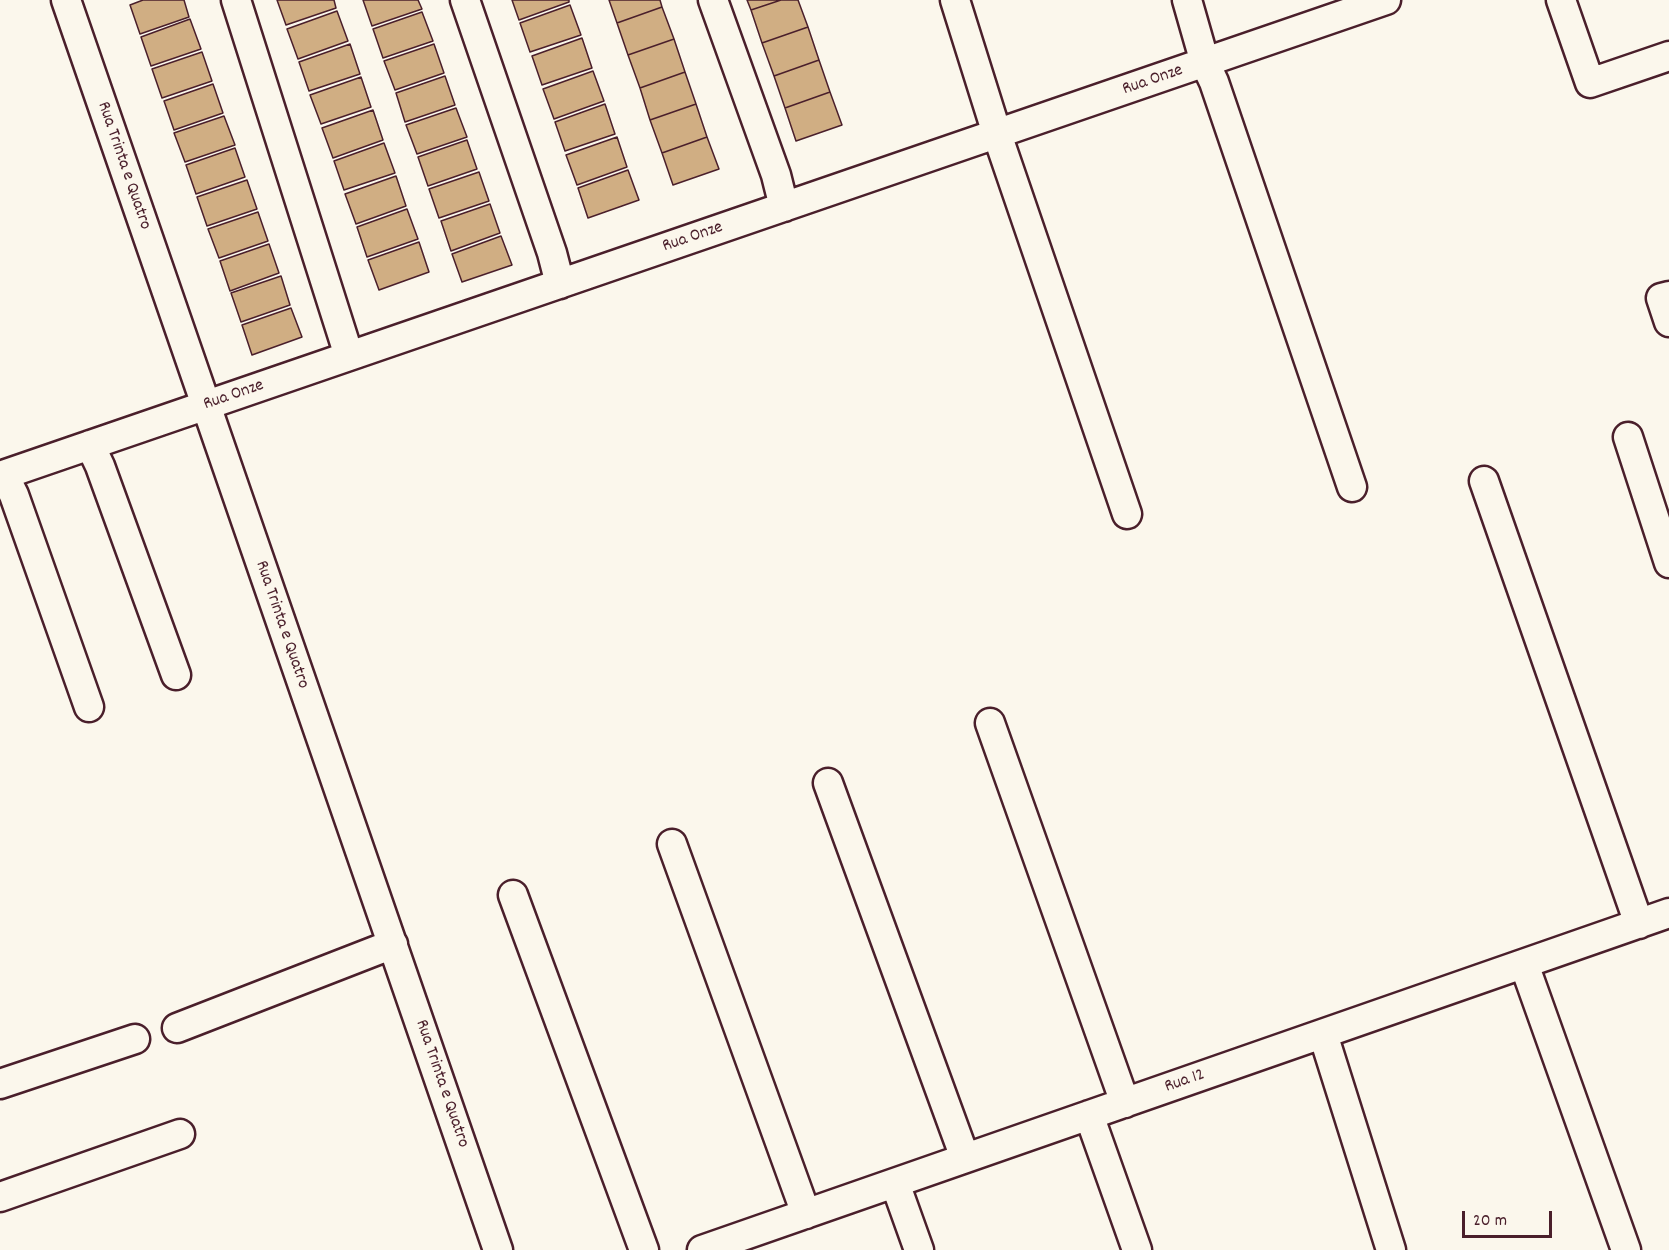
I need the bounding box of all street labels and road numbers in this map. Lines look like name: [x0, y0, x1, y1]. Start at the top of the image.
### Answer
street label: Rua Onze: [1120, 61, 1186, 101]
street label: Rua Trinta e Quatro: [91, 99, 155, 233]
street label: Rua Onze: [660, 218, 726, 258]
street label: Rua Onze: [201, 376, 267, 416]
street label: Rua Trinta e Quatro: [249, 558, 313, 692]
street label: Rua Trinta e Quatro: [409, 1017, 473, 1151]
street label: Rua 12: [1162, 1065, 1208, 1099]

